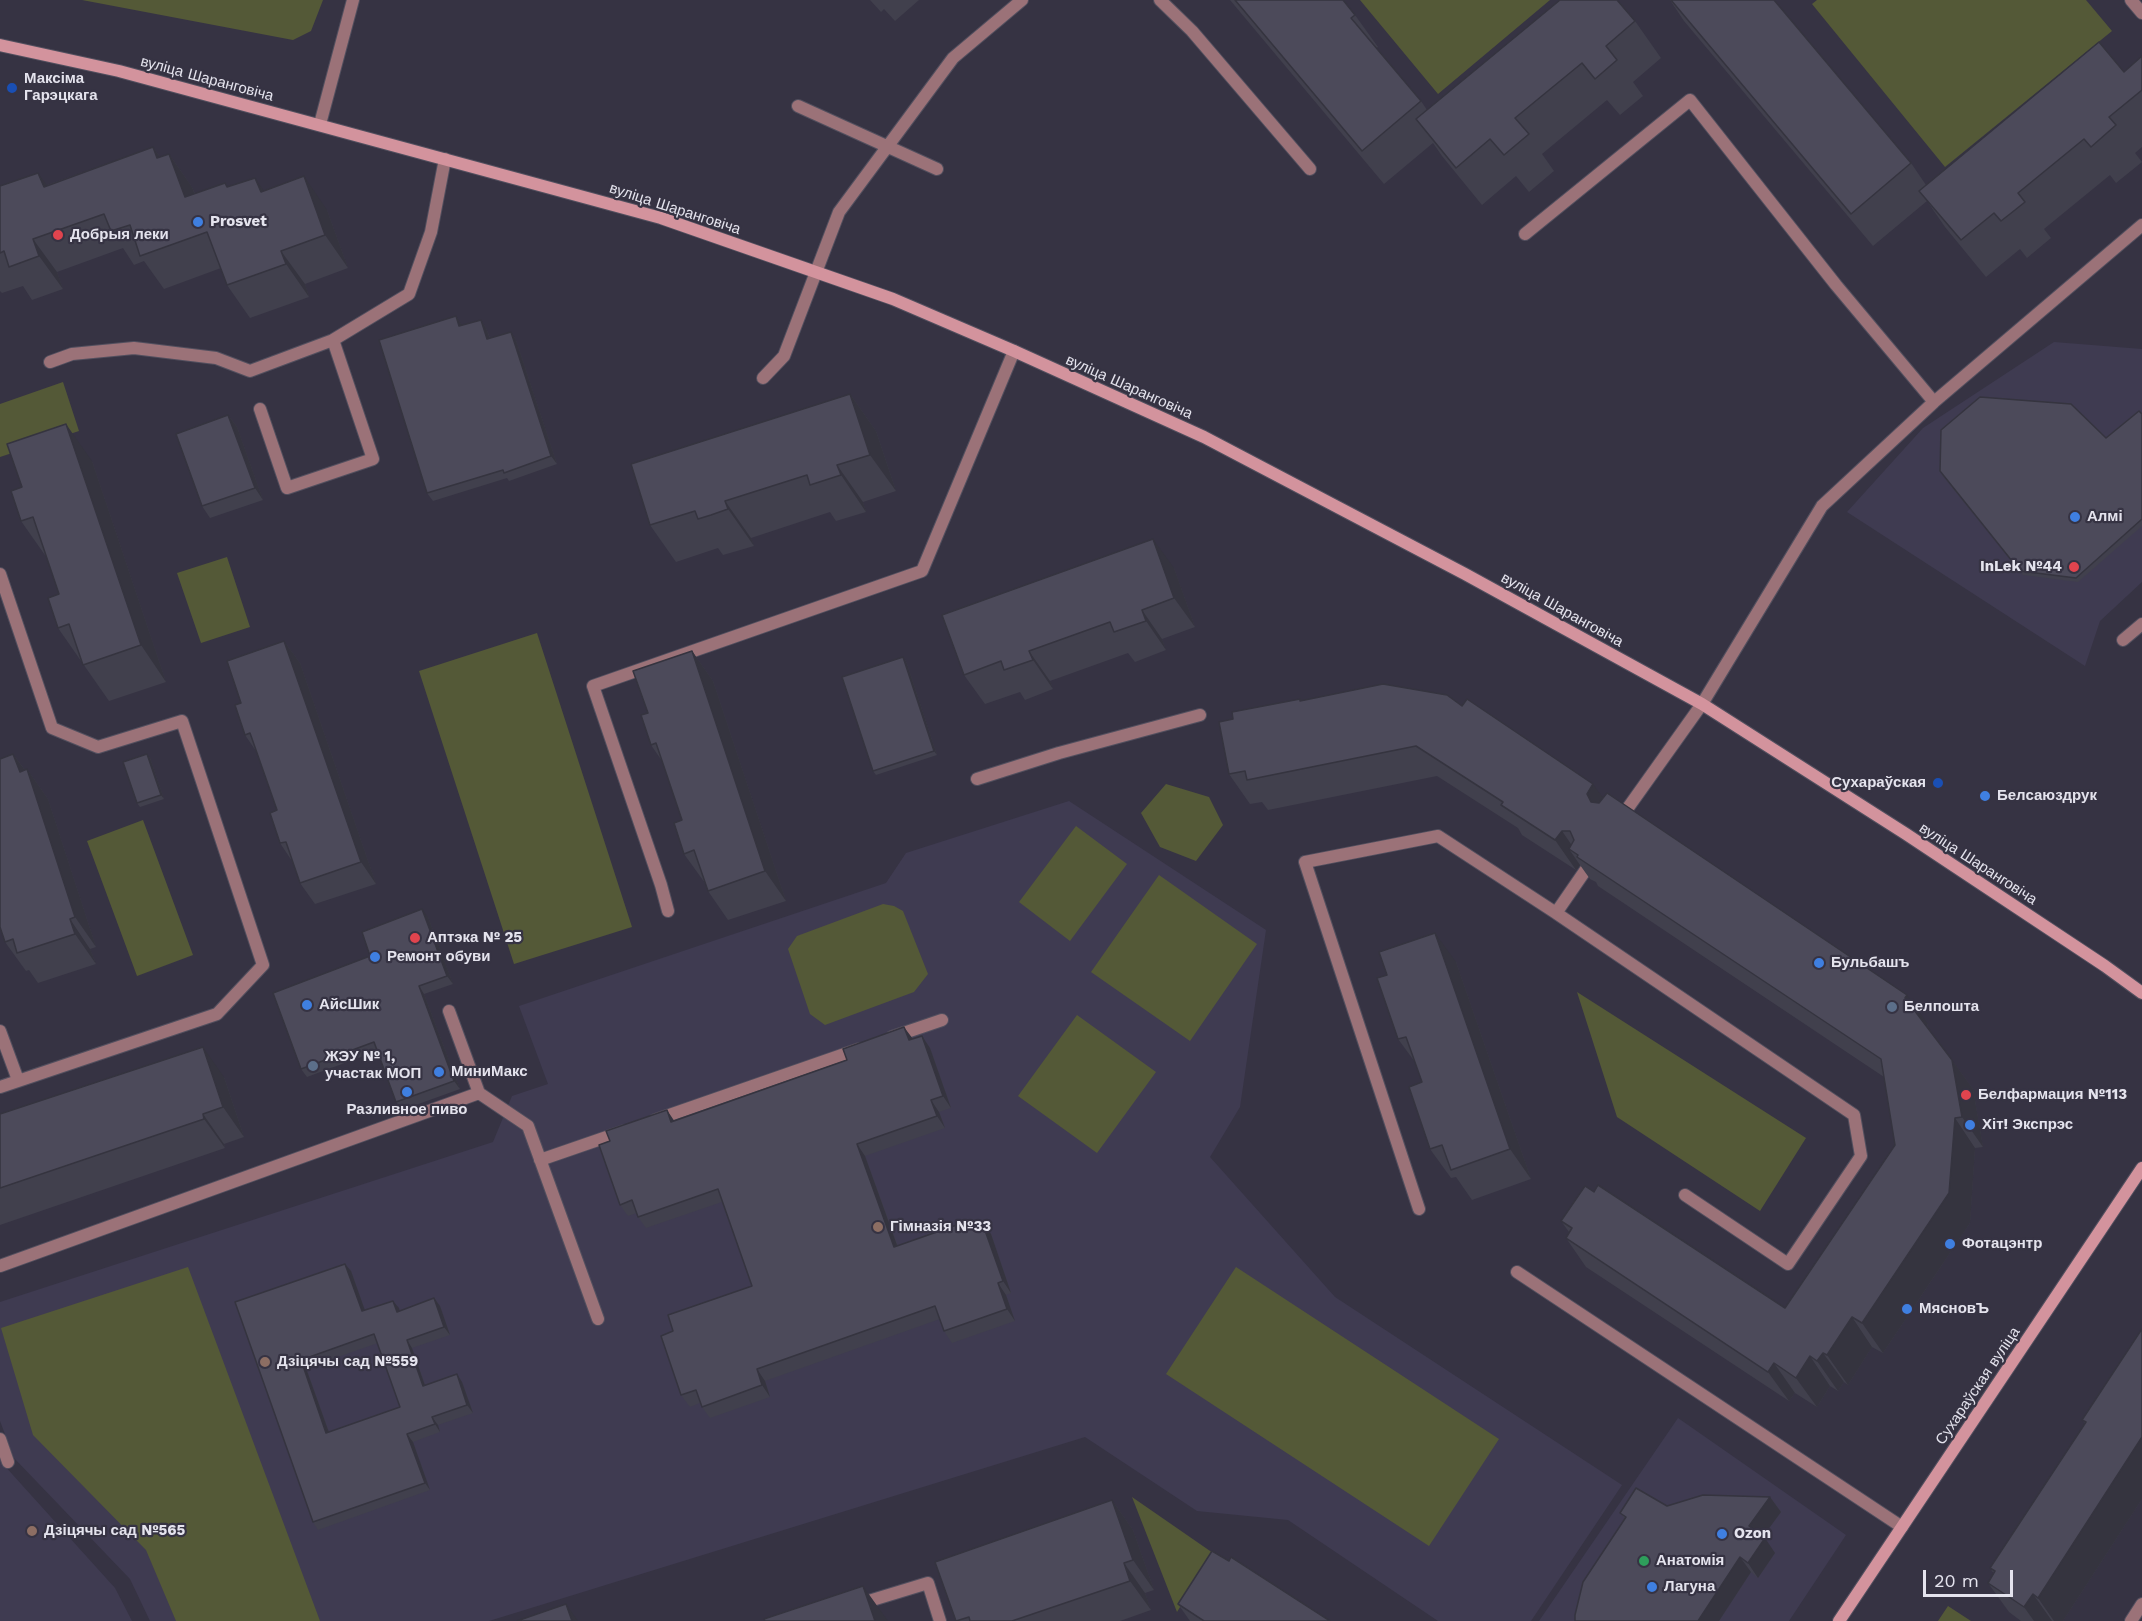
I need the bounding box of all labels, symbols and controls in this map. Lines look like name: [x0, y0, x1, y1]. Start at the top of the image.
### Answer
street label: вуліца Шаранговіча: [139, 53, 275, 105]
place label: Максіма Гарэцкага: [24, 70, 98, 105]
marker: Максіма Гарэцкага: [5, 81, 19, 95]
street label: вуліца Шаранговіча: [607, 179, 743, 239]
place label: Prosvet: [210, 213, 267, 231]
marker: Prosvet: [191, 215, 205, 229]
place label: Добрыя леки: [70, 226, 169, 244]
marker: Добрыя леки: [51, 228, 65, 242]
street label: вуліца Шаранговіча: [1063, 351, 1195, 423]
place label: Алмі: [2087, 508, 2123, 526]
marker: Алмі: [2068, 510, 2082, 524]
place label: InLek №44: [1980, 558, 2062, 576]
marker: InLek №44: [2067, 560, 2081, 574]
street label: вуліца Шаранговіча: [1498, 569, 1626, 651]
place label: Сухараўская: [1831, 774, 1926, 792]
marker: Сухараўская: [1931, 776, 1945, 790]
place label: Белсаюздрук: [1997, 787, 2097, 805]
marker: Белсаюздрук: [1978, 789, 1992, 803]
street label: вуліца Шаранговіча: [1916, 819, 2040, 909]
place label: Аптэка № 25: [427, 929, 522, 947]
marker: Аптэка № 25: [408, 931, 422, 945]
place label: Ремонт обуви: [387, 948, 491, 966]
marker: Ремонт обуви: [368, 950, 382, 964]
place label: Бульбашъ: [1831, 954, 1910, 972]
marker: Бульбашъ: [1812, 956, 1826, 970]
place label: АйсШик: [319, 996, 379, 1014]
marker: АйсШик: [300, 998, 314, 1012]
place label: Белпошта: [1904, 998, 1979, 1016]
marker: Белпошта: [1885, 1000, 1899, 1014]
place label: ЖЭУ № 1, участак МОП: [325, 1048, 421, 1083]
marker: ЖЭУ № 1, участак МОП: [306, 1059, 320, 1073]
place label: МиниМакс: [451, 1063, 528, 1081]
marker: МиниМакс: [432, 1065, 446, 1079]
marker: Разливное пиво: [400, 1085, 414, 1099]
place label: Белфармация №113: [1978, 1086, 2127, 1104]
marker: Белфармация №113: [1959, 1088, 1973, 1102]
place label: Разливное пиво: [347, 1101, 467, 1119]
place label: Хіт! Экспрэс: [1982, 1116, 2073, 1134]
marker: Хіт! Экспрэс: [1963, 1118, 1977, 1132]
place label: Гімназія №33: [890, 1218, 991, 1236]
marker: Гімназія №33: [871, 1220, 885, 1234]
place label: Фотацэнтр: [1962, 1235, 2042, 1253]
marker: Фотацэнтр: [1943, 1237, 1957, 1251]
place label: МясновЪ: [1919, 1300, 1989, 1318]
marker: МясновЪ: [1900, 1302, 1914, 1316]
street label: Сухараўская вуліца: [1932, 1324, 2024, 1448]
place label: Дзіцячы сад №559: [277, 1353, 418, 1371]
marker: Дзіцячы сад №559: [258, 1355, 272, 1369]
place label: Дзіцячы сад №565: [44, 1522, 185, 1540]
marker: Дзіцячы сад №565: [25, 1524, 39, 1538]
place label: Ozon: [1734, 1525, 1771, 1543]
marker: Ozon: [1715, 1527, 1729, 1541]
place label: Анатомія: [1656, 1552, 1724, 1570]
marker: Анатомія: [1637, 1554, 1651, 1568]
scale bar: [1926, 1558, 2016, 1596]
text: 20 m: [1934, 1570, 1979, 1591]
place label: Лагуна: [1664, 1578, 1715, 1596]
marker: Лагуна: [1645, 1580, 1659, 1594]

